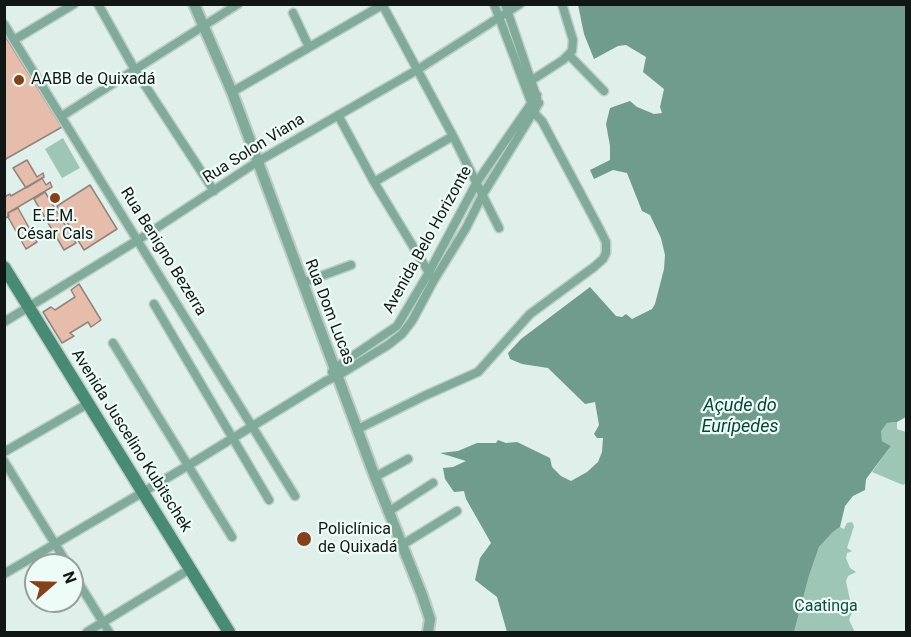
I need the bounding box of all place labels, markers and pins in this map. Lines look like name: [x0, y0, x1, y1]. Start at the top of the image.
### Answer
place label: AABB de Quixadá: [31, 70, 155, 90]
marker: AABB de Quixadá: [12, 73, 26, 87]
marker: E.E.M. César Cals: [48, 191, 62, 205]
place label: E.E.M. César Cals: [17, 207, 93, 245]
place label: Policlínica de Quixadá: [318, 520, 398, 558]
marker: Policlínica de Quixadá: [295, 530, 313, 548]

